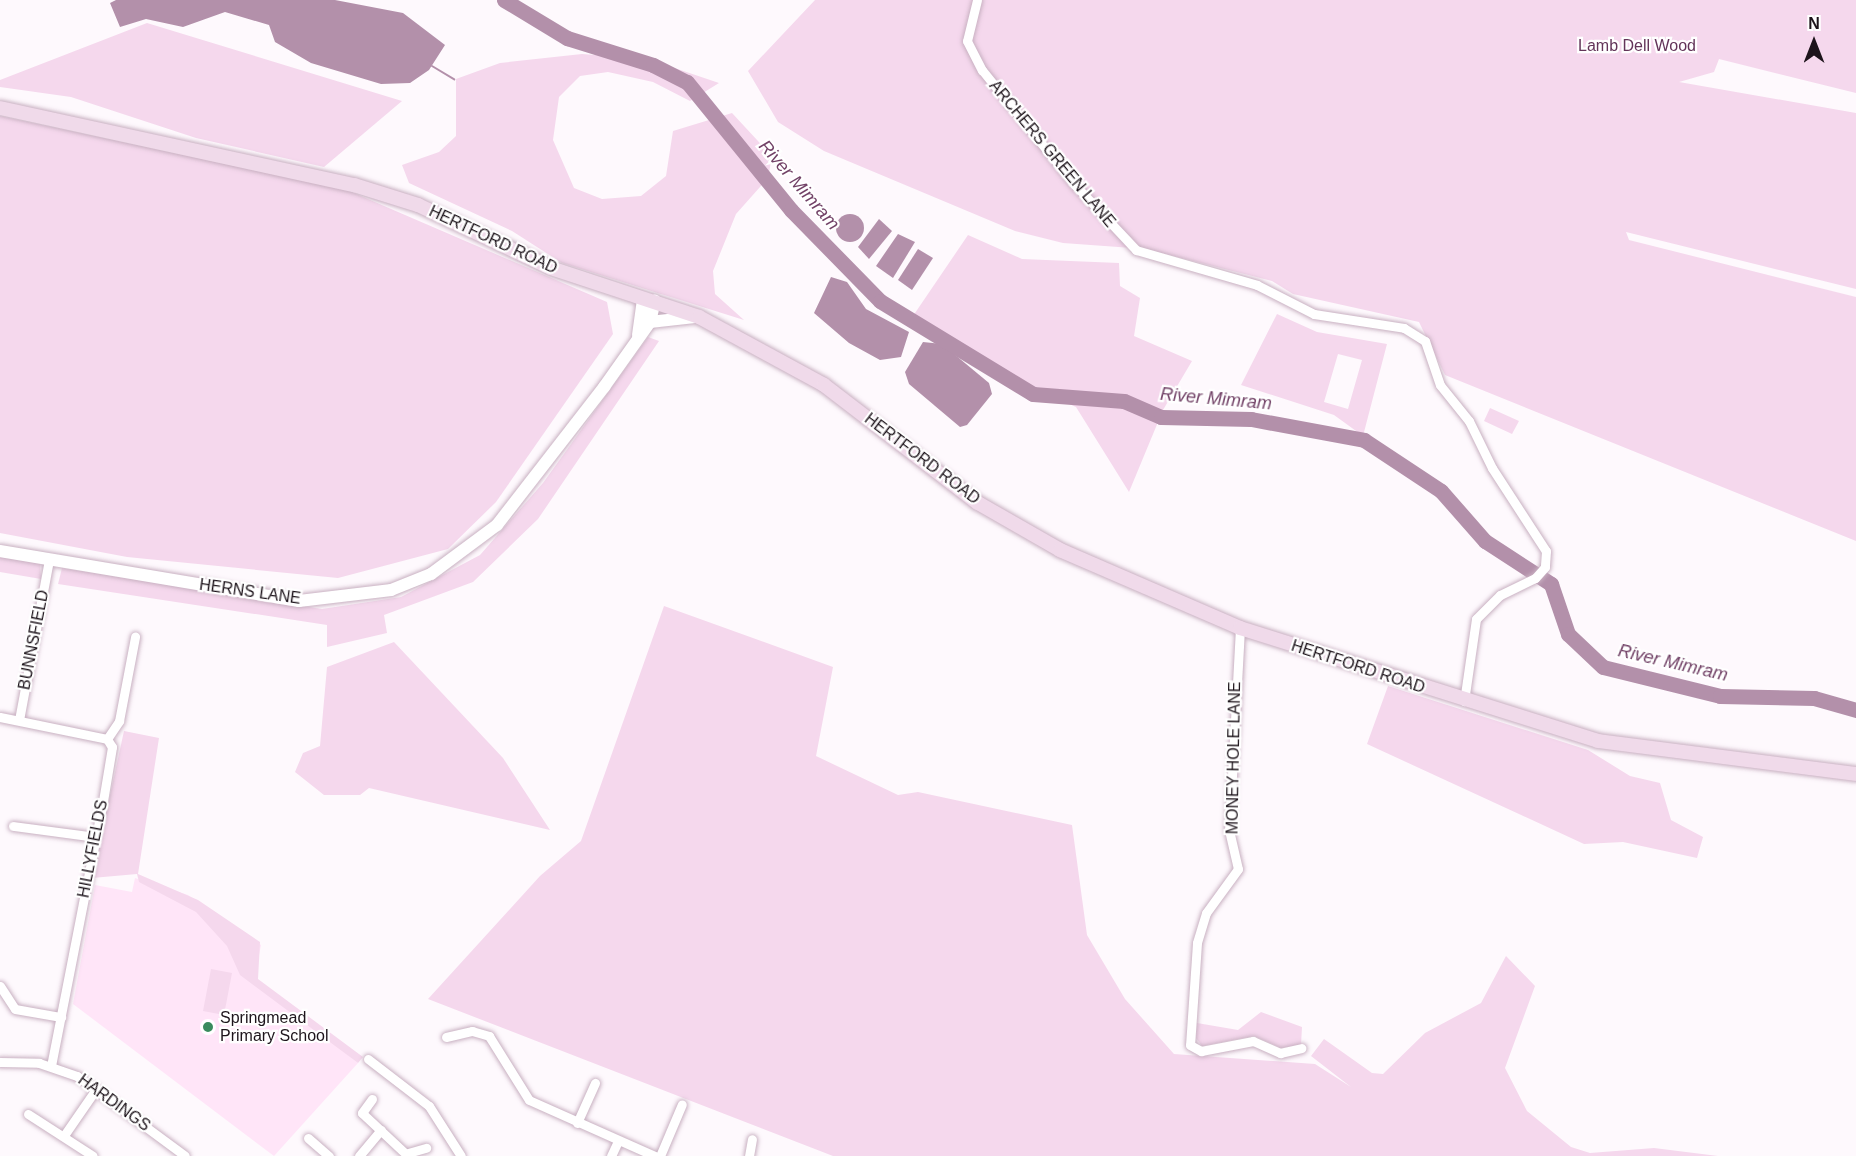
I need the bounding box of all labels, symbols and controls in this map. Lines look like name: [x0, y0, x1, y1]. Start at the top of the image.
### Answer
north arrow: [1784, 12, 1844, 72]
text: N: [1808, 15, 1820, 32]
park label: Lamb Dell Wood: [1578, 36, 1696, 56]
street label: ARCHERS GREEN LANE: [985, 77, 1119, 231]
water label: River Mimram: [754, 136, 844, 234]
street label: HERTFORD ROAD: [426, 202, 560, 278]
water label: River Mimram: [1159, 383, 1273, 415]
street label: HERTFORD ROAD: [861, 409, 983, 509]
street label: HERNS LANE: [198, 575, 302, 609]
street label: BUNNSFIELD: [15, 588, 53, 692]
street label: HERTFORD ROAD: [1289, 636, 1427, 698]
water label: River Mimram: [1616, 640, 1730, 686]
street label: MONEY HOLE LANE: [1223, 681, 1245, 835]
street label: HILLYFIELDS: [74, 798, 112, 900]
place label: Springmead Primary School: [220, 1008, 328, 1046]
marker: Springmead Primary School: [201, 1020, 215, 1034]
street label: HARDINGS: [74, 1070, 154, 1136]

